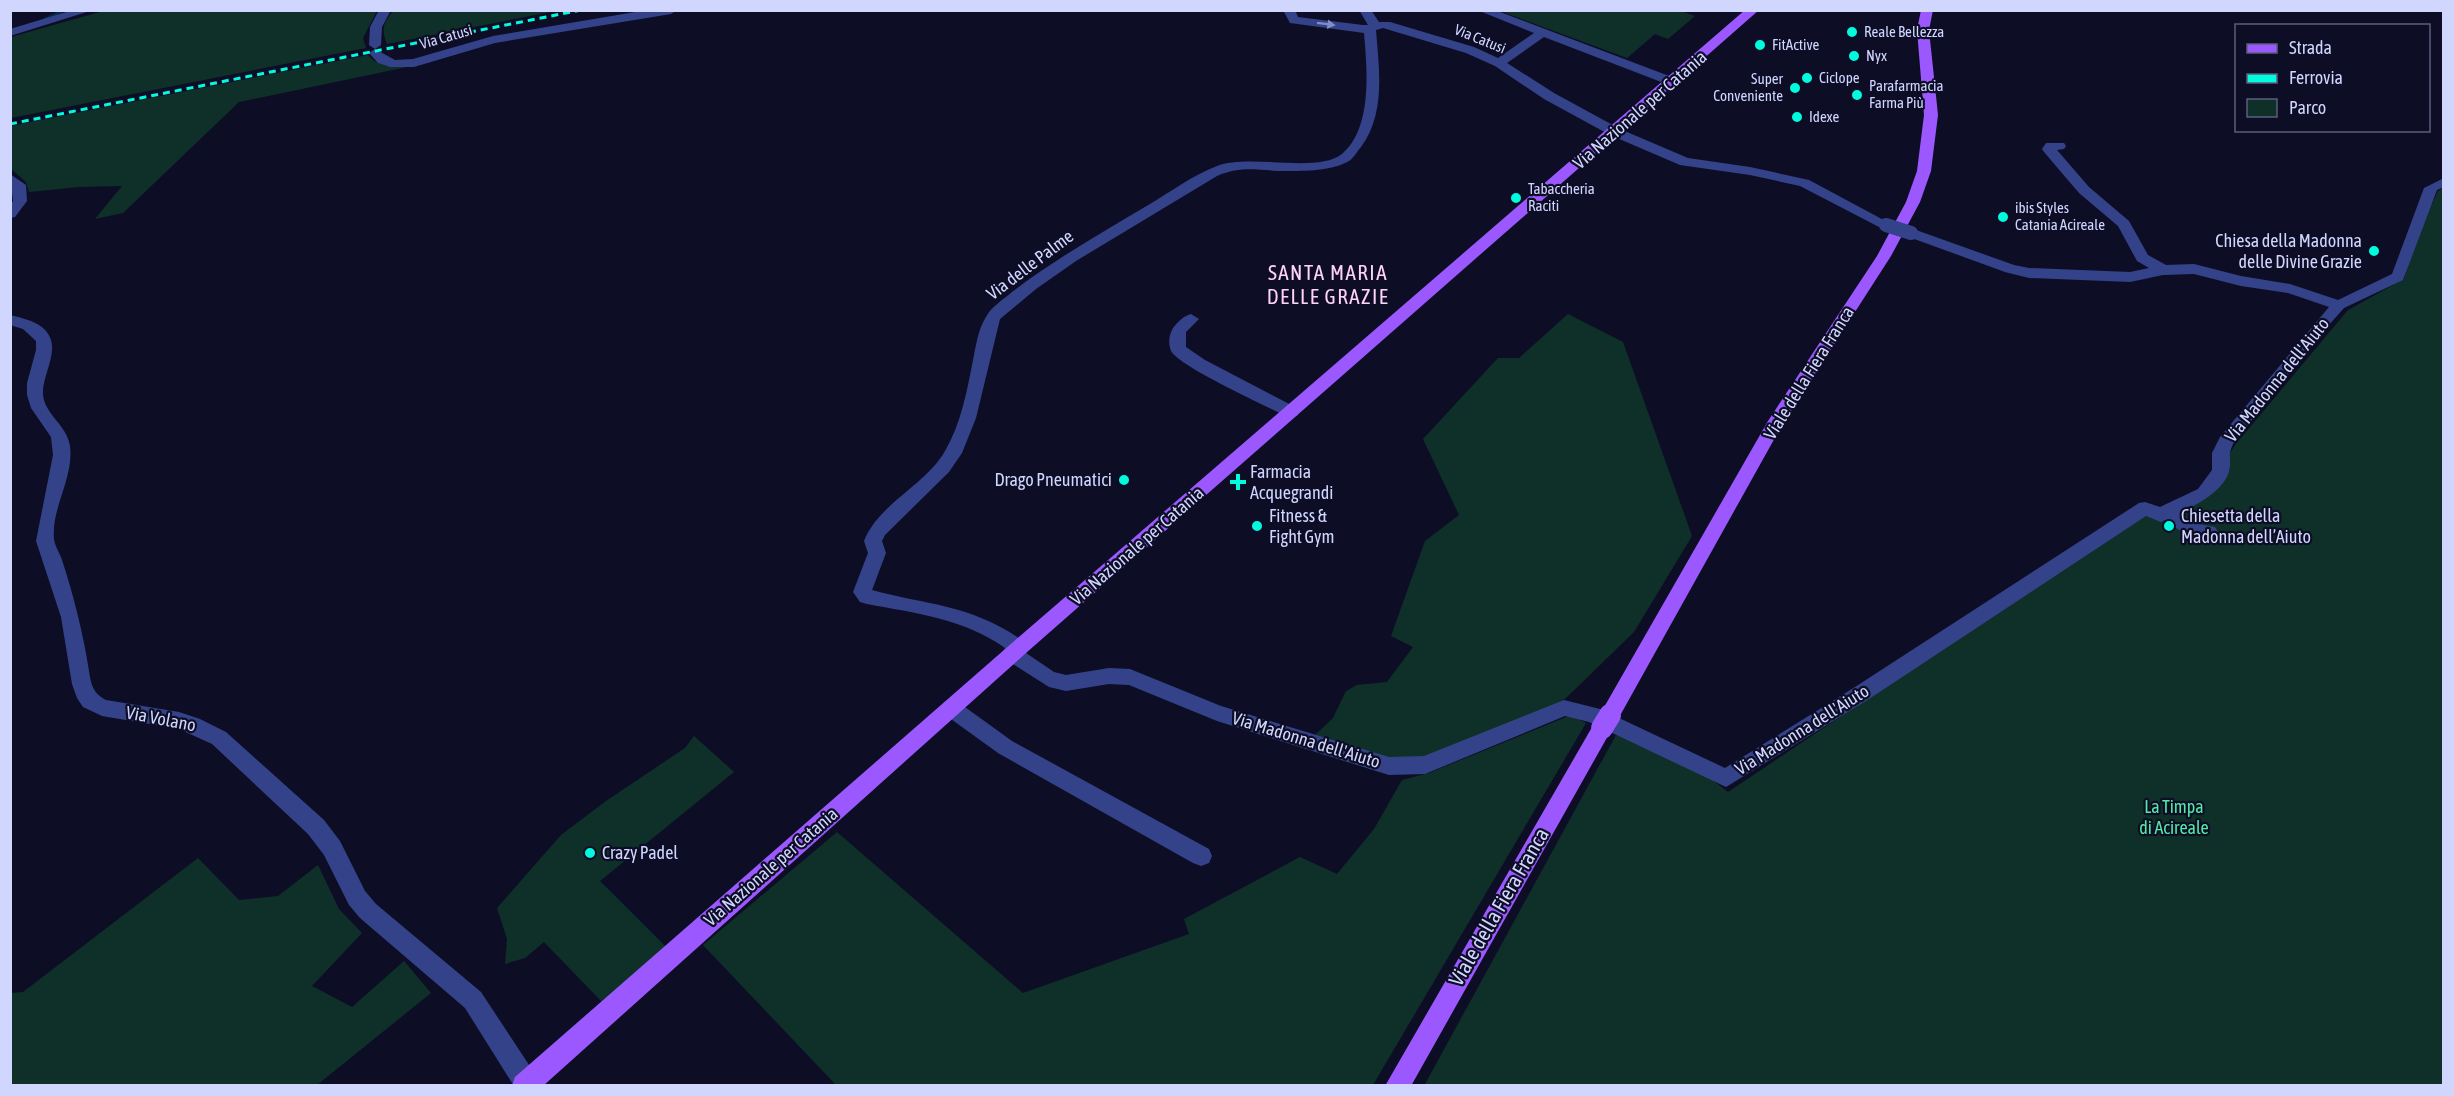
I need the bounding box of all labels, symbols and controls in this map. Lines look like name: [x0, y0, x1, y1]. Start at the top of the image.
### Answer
one-way arrow: [1317, 20, 1336, 29]
street label: Via Catusi: [418, 21, 474, 52]
street label: Via Catusi: [1452, 21, 1508, 57]
place label: Reale Bellezza: [1864, 23, 1944, 40]
legend: [2235, 24, 2430, 132]
marker: Reale Bellezza: [1845, 25, 1859, 39]
place label: FitActive: [1772, 36, 1820, 53]
text: Strada: [2289, 37, 2332, 58]
marker: FitActive: [1753, 38, 1767, 52]
street label: Via Nazionale per Catania: [1569, 46, 1711, 173]
place label: Nyx: [1866, 47, 1887, 64]
marker: Nyx: [1847, 49, 1861, 63]
text: Ferrovia: [2289, 67, 2343, 88]
place label: Ciclope: [1819, 69, 1860, 86]
place label: Super Conveniente: [1713, 70, 1784, 104]
marker: Ciclope: [1800, 71, 1814, 85]
place label: Parafarmacia Farma Più: [1869, 77, 1943, 111]
marker: Super Conveniente: [1788, 81, 1802, 95]
marker: Parafarmacia Farma Più: [1850, 88, 1864, 102]
text: Parco: [2289, 97, 2326, 118]
place label: Idexe: [1809, 108, 1840, 125]
marker: Idexe: [1790, 110, 1804, 124]
place label: Tabaccheria Raciti: [1528, 180, 1595, 214]
marker: Tabaccheria Raciti: [1509, 191, 1523, 205]
place label: ibis Styles Catania Acireale: [2015, 199, 2105, 233]
marker: ibis Styles Catania Acireale: [1996, 210, 2010, 224]
street label: Via delle Palme: [982, 225, 1077, 304]
place label: Chiesa della Madonna delle Divine Grazie: [2215, 230, 2362, 272]
marker: Chiesa della Madonna delle Divine Grazie: [2367, 244, 2381, 258]
district label: SANTA MARIA DELLE GRAZIE: [1267, 260, 1389, 308]
street label: Viale della Fiera Franca: [1759, 302, 1858, 443]
street label: Via Madonna dell'Aiuto: [2220, 313, 2333, 446]
place label: Farmacia Acquegrandi: [1250, 461, 1333, 503]
place label: Drago Pneumatici: [994, 469, 1112, 490]
marker: Drago Pneumatici: [1117, 473, 1131, 487]
marker: Farmacia Acquegrandi: [1231, 475, 1245, 489]
street label: Via Nazionale per Catania: [1066, 482, 1208, 609]
place label: Fitness & Fight Gym: [1269, 505, 1334, 547]
place label: Chiesetta della Madonna dell’Aiuto: [2181, 505, 2311, 547]
marker: Fitness & Fight Gym: [1250, 519, 1264, 533]
marker: Chiesetta della Madonna dell’Aiuto: [2162, 519, 2176, 533]
street label: Via Madonna dell'Aiuto: [1731, 680, 1873, 779]
street label: Via Volano: [124, 701, 198, 736]
street label: Via Madonna dell'Aiuto: [1230, 707, 1383, 772]
park label: La Timpa di Acireale: [2139, 796, 2209, 838]
street label: Via Nazionale per Catania: [700, 803, 842, 930]
street label: Viale della Fiera Franca: [1443, 823, 1553, 990]
place label: Crazy Padel: [602, 842, 678, 863]
marker: Crazy Padel: [583, 846, 597, 860]

